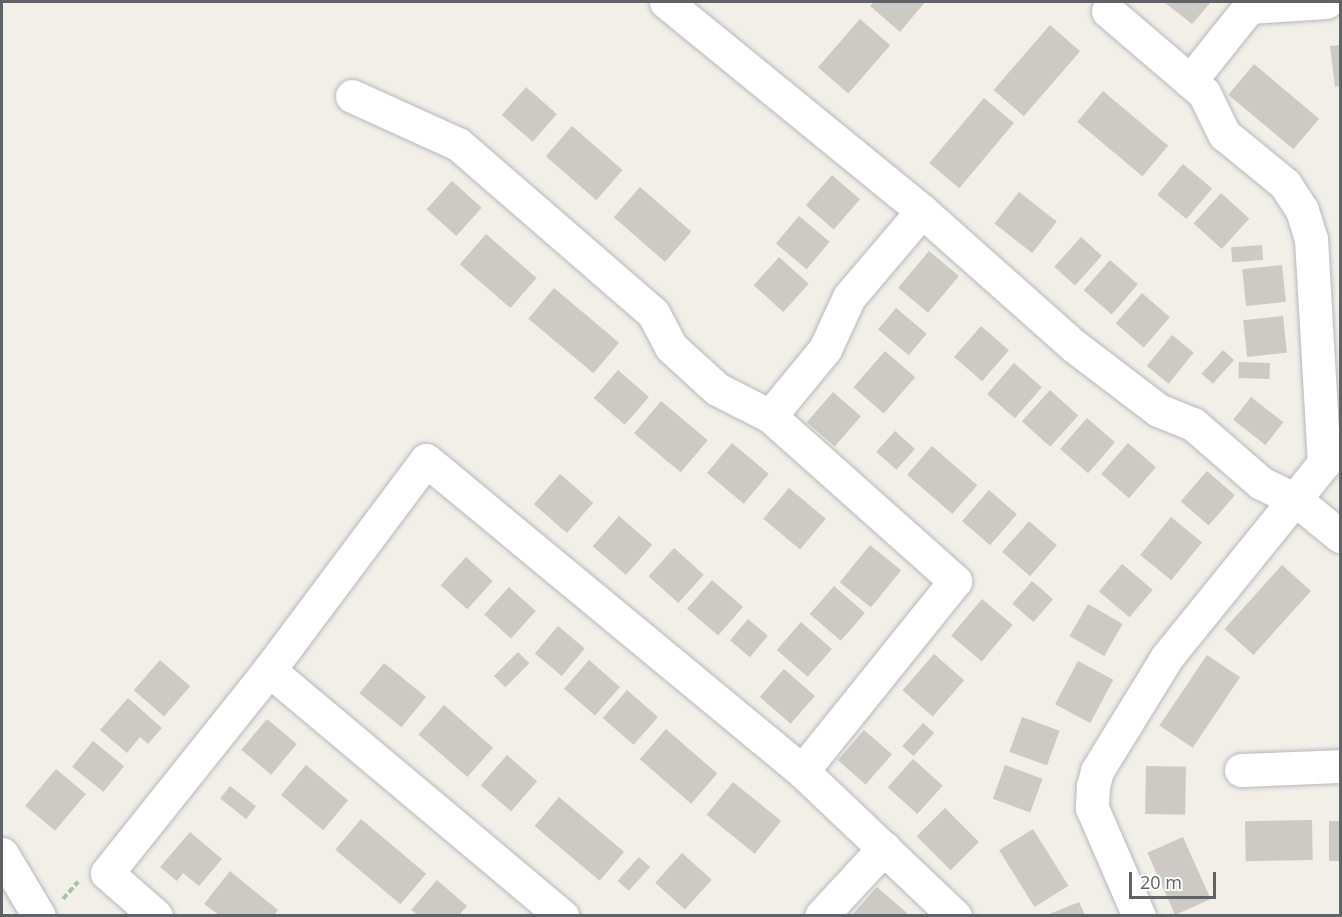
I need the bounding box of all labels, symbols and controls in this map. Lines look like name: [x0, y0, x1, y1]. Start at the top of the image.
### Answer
scale bar: [1132, 860, 1219, 898]
text: 20 m: [1140, 870, 1182, 894]

